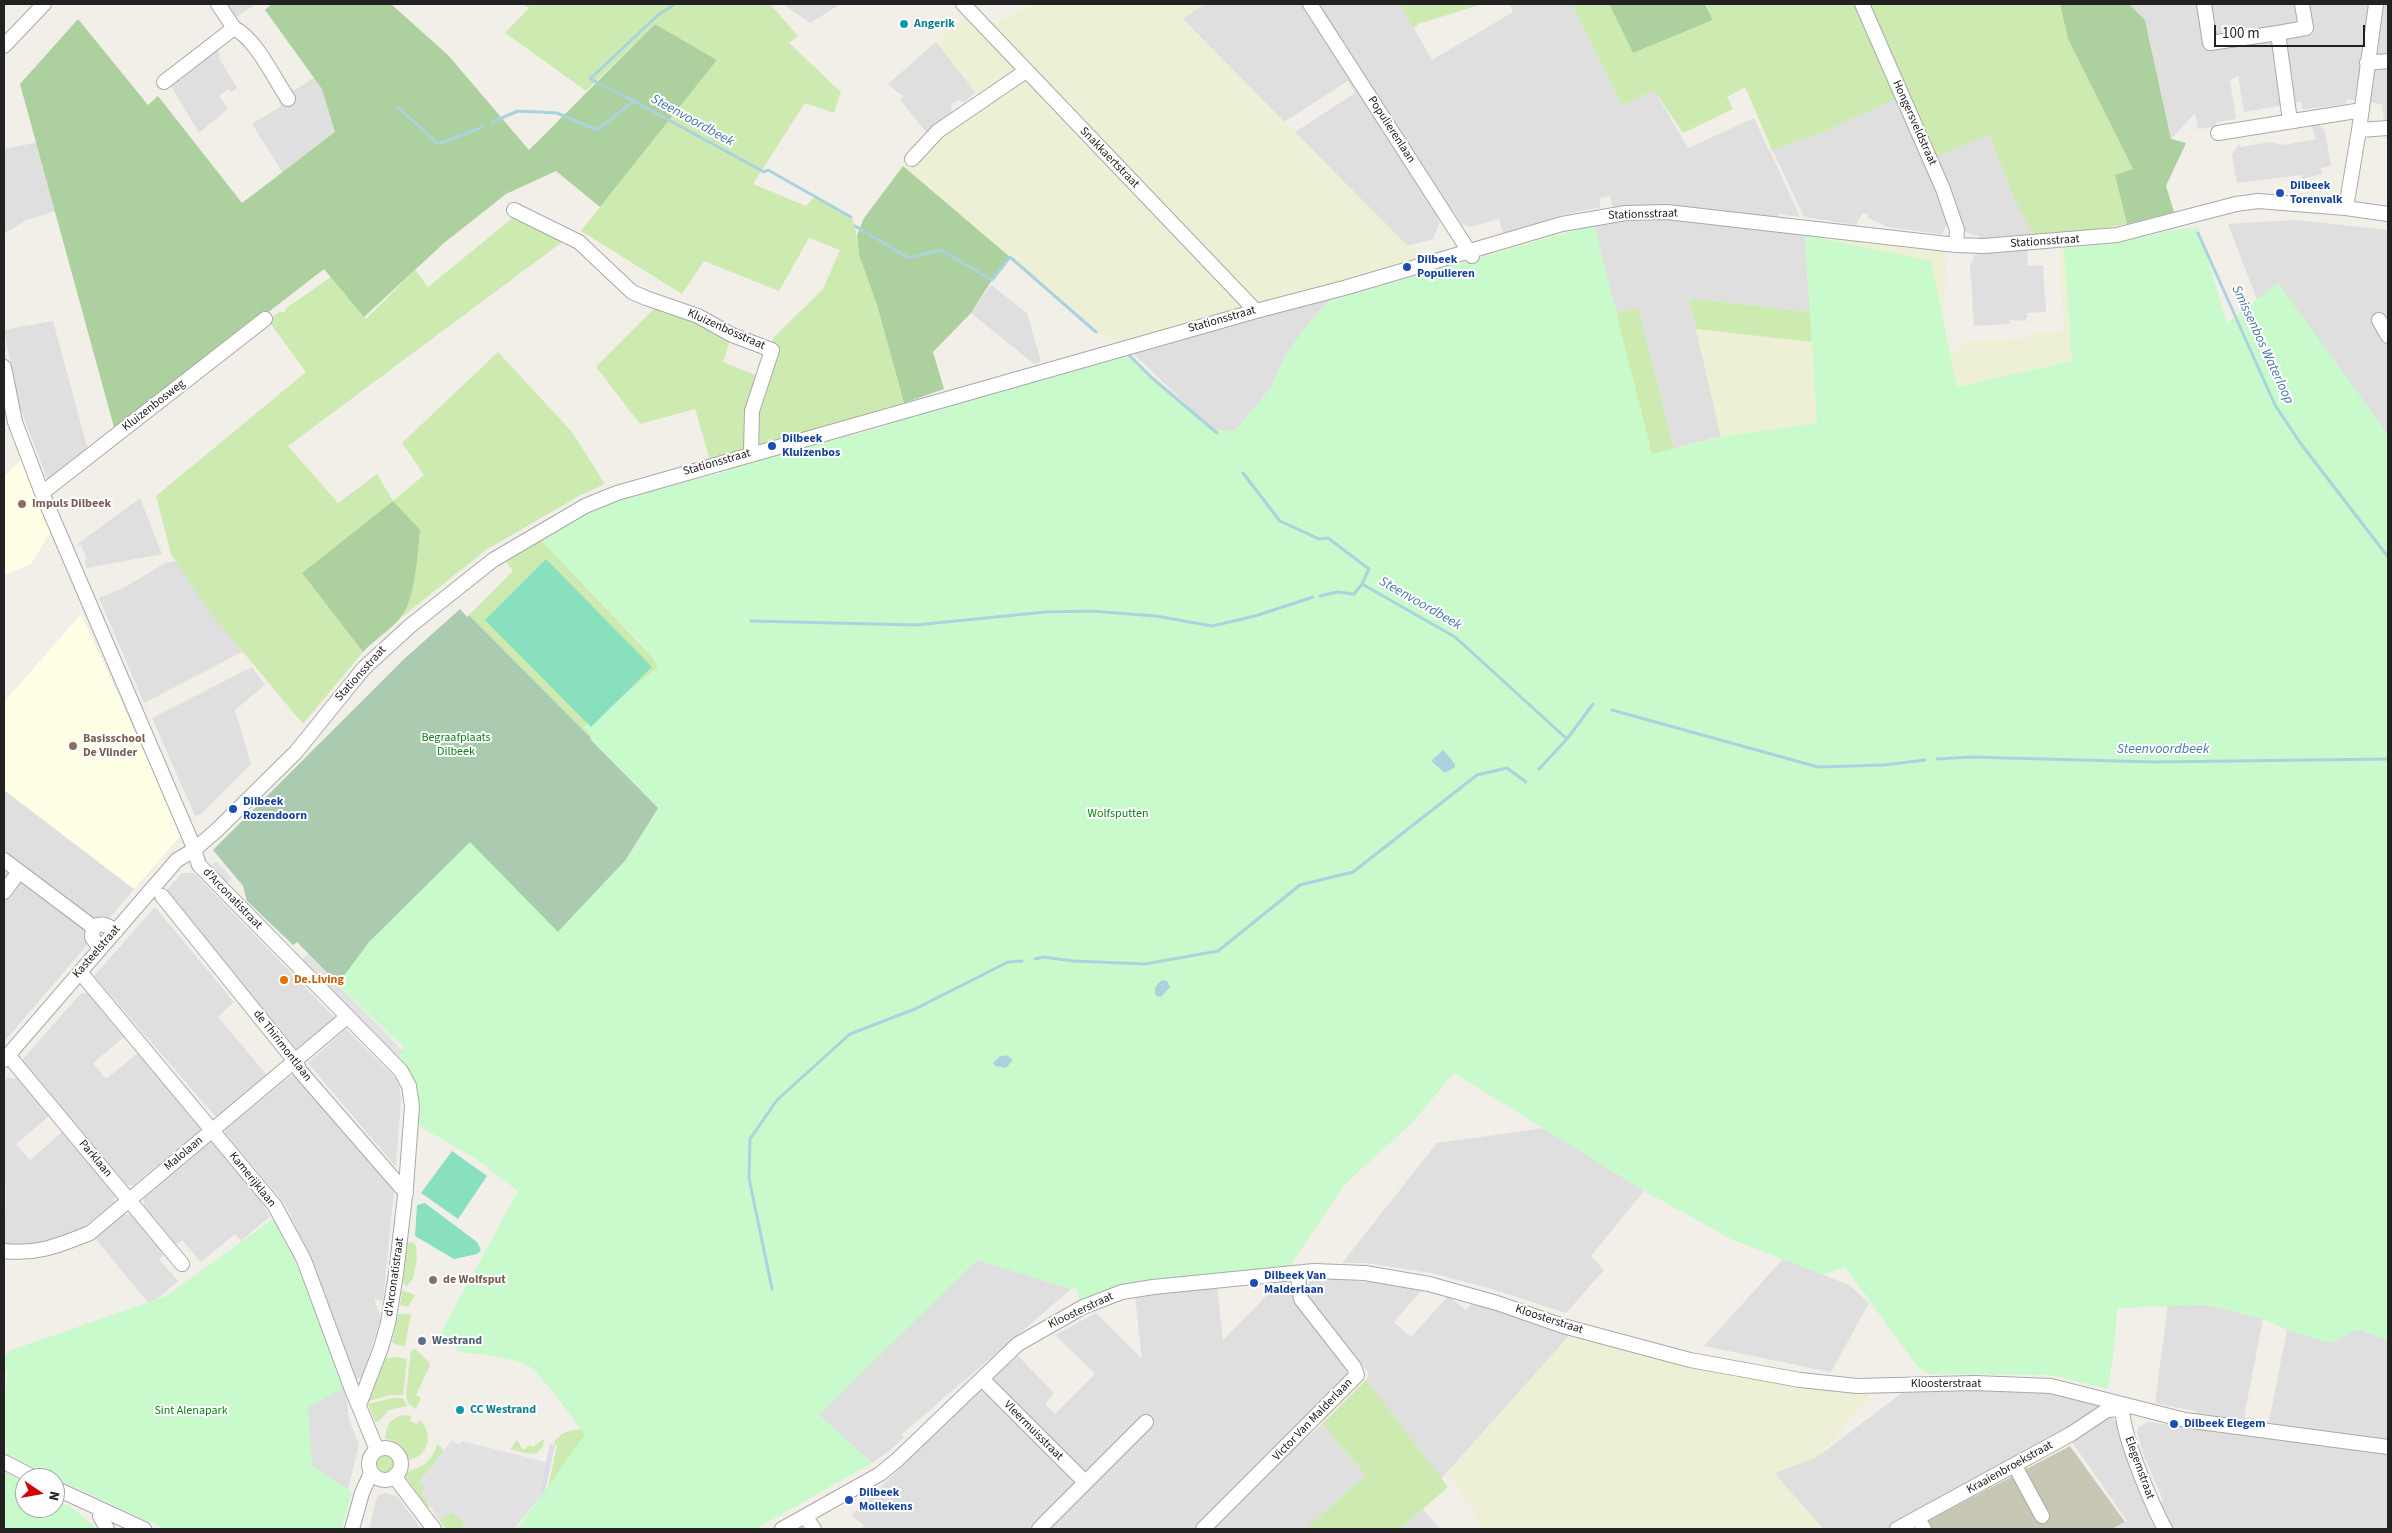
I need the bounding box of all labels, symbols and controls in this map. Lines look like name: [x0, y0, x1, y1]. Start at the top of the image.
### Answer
scale bar: [2217, 15, 2368, 47]
place label: Angerik: [914, 17, 955, 31]
marker: Angerik: [898, 18, 910, 30]
text: 100 m: [2222, 23, 2260, 44]
street label: Hongersveldstraat: [1889, 78, 1939, 168]
water label: Steenvoordbeek: [647, 91, 737, 151]
street label: Populierenlaan: [1364, 94, 1418, 166]
street label: Snakkaertstraat: [1076, 124, 1142, 192]
place label: Dilbeek Torenvalk: [2290, 179, 2343, 207]
marker: Dilbeek Torenvalk: [2274, 187, 2286, 199]
street label: Stationsstraat: [1608, 207, 1678, 223]
street label: Stationsstraat: [2010, 232, 2080, 252]
place label: Dilbeek Populieren: [1417, 253, 1475, 281]
marker: Dilbeek Populieren: [1401, 261, 1413, 273]
water label: Smissenbos Waterloop: [2227, 283, 2297, 407]
street label: Stationsstraat: [1187, 303, 1257, 337]
street label: Kluizenbosstraat: [685, 306, 767, 354]
street label: Kluizenbosweg: [120, 377, 188, 435]
place label: Dilbeek Kluizenbos: [782, 432, 840, 460]
marker: Dilbeek Kluizenbos: [766, 440, 778, 452]
street label: Stationsstraat: [682, 446, 752, 480]
place label: Impuls Dilbeek: [32, 497, 111, 511]
marker: Impuls Dilbeek: [16, 498, 28, 510]
water label: Steenvoordbeek: [1376, 574, 1464, 634]
street label: Stationsstraat: [332, 643, 390, 705]
park label: Begraafplaats Dilbeek: [421, 731, 491, 759]
place label: Basisschool De Vlinder: [83, 732, 145, 760]
marker: Basisschool De Vlinder: [67, 740, 79, 752]
water label: Steenvoordbeek: [2117, 742, 2209, 758]
place label: Dilbeek Rozendoorn: [243, 795, 307, 823]
marker: Dilbeek Rozendoorn: [227, 803, 239, 815]
park label: Wolfsputten: [1088, 807, 1148, 821]
street label: d'Arconatistraat: [199, 865, 265, 933]
street label: Kasteelstraat: [70, 923, 124, 981]
place label: De.Living: [294, 973, 344, 987]
marker: De.Living: [278, 974, 290, 986]
street label: de Thirimontlaan: [250, 1007, 314, 1085]
street label: Malolaan: [162, 1134, 206, 1174]
street label: Parklaan: [75, 1137, 115, 1181]
street label: Kamerijklaan: [225, 1150, 279, 1210]
street label: d'Arconatistraat: [382, 1237, 408, 1317]
place label: Dilbeek Van Malderlaan: [1264, 1269, 1326, 1297]
place label: de Wolfsput: [443, 1273, 506, 1287]
marker: de Wolfsput: [427, 1274, 439, 1286]
marker: Dilbeek Van Malderlaan: [1248, 1277, 1260, 1289]
street label: Kloosterstraat: [1046, 1290, 1116, 1332]
street label: Kloosterstraat: [1513, 1302, 1585, 1338]
place label: Westrand: [432, 1334, 482, 1348]
marker: Westrand: [416, 1335, 428, 1347]
street label: Victor Van Malderlaan: [1270, 1376, 1356, 1464]
street label: Kloosterstraat: [1911, 1377, 1981, 1391]
street label: Vleermuisstraat: [1000, 1398, 1066, 1464]
place label: CC Westrand: [470, 1403, 536, 1417]
park label: Sint Alenapark: [154, 1404, 228, 1418]
marker: CC Westrand: [454, 1404, 466, 1416]
place label: Dilbeek Elegem: [2184, 1417, 2265, 1431]
marker: Dilbeek Elegem: [2168, 1418, 2180, 1430]
street label: Elegemstraat: [2121, 1435, 2157, 1501]
street label: Kraaienbroekstraat: [1964, 1438, 2056, 1498]
north arrow: [15, 1468, 65, 1518]
place label: Dilbeek Mollekens: [859, 1486, 913, 1514]
text: N: [43, 1489, 64, 1503]
marker: Dilbeek Mollekens: [843, 1494, 855, 1506]

